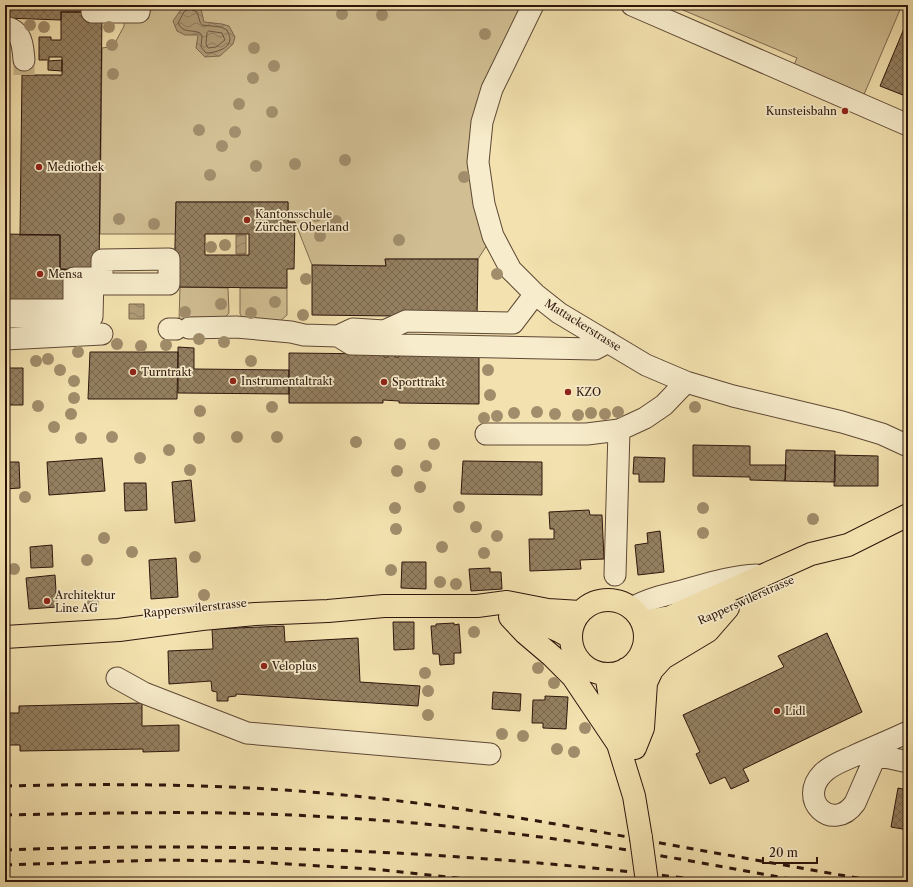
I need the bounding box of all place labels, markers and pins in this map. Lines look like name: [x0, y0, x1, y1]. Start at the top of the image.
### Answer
place label: Kunsteisbahn: [766, 104, 837, 118]
marker: Kunsteisbahn: [840, 106, 850, 116]
place label: Mediothek: [47, 160, 105, 174]
marker: Mediothek: [34, 162, 44, 172]
place label: Kantonsschule Zürcher Oberland: [255, 207, 349, 234]
marker: Kantonsschule Zürcher Oberland: [242, 215, 252, 225]
place label: Mensa: [48, 267, 83, 281]
marker: Mensa: [35, 269, 45, 279]
place label: Turntrakt: [141, 365, 192, 379]
marker: Turntrakt: [128, 367, 138, 377]
place label: Instrumentaltrakt: [241, 374, 333, 388]
place label: Sporttrakt: [392, 375, 445, 389]
marker: Instrumentaltrakt: [228, 376, 238, 386]
marker: Sporttrakt: [379, 377, 389, 387]
place label: KZO: [576, 385, 601, 399]
marker: KZO: [563, 387, 573, 397]
place label: Architektur Line AG: [54, 588, 116, 615]
marker: Architektur Line AG: [42, 596, 52, 606]
place label: Veloplus: [271, 659, 317, 673]
marker: Veloplus: [259, 661, 269, 671]
place label: Lidl: [785, 704, 806, 718]
marker: Lidl: [772, 706, 782, 716]

